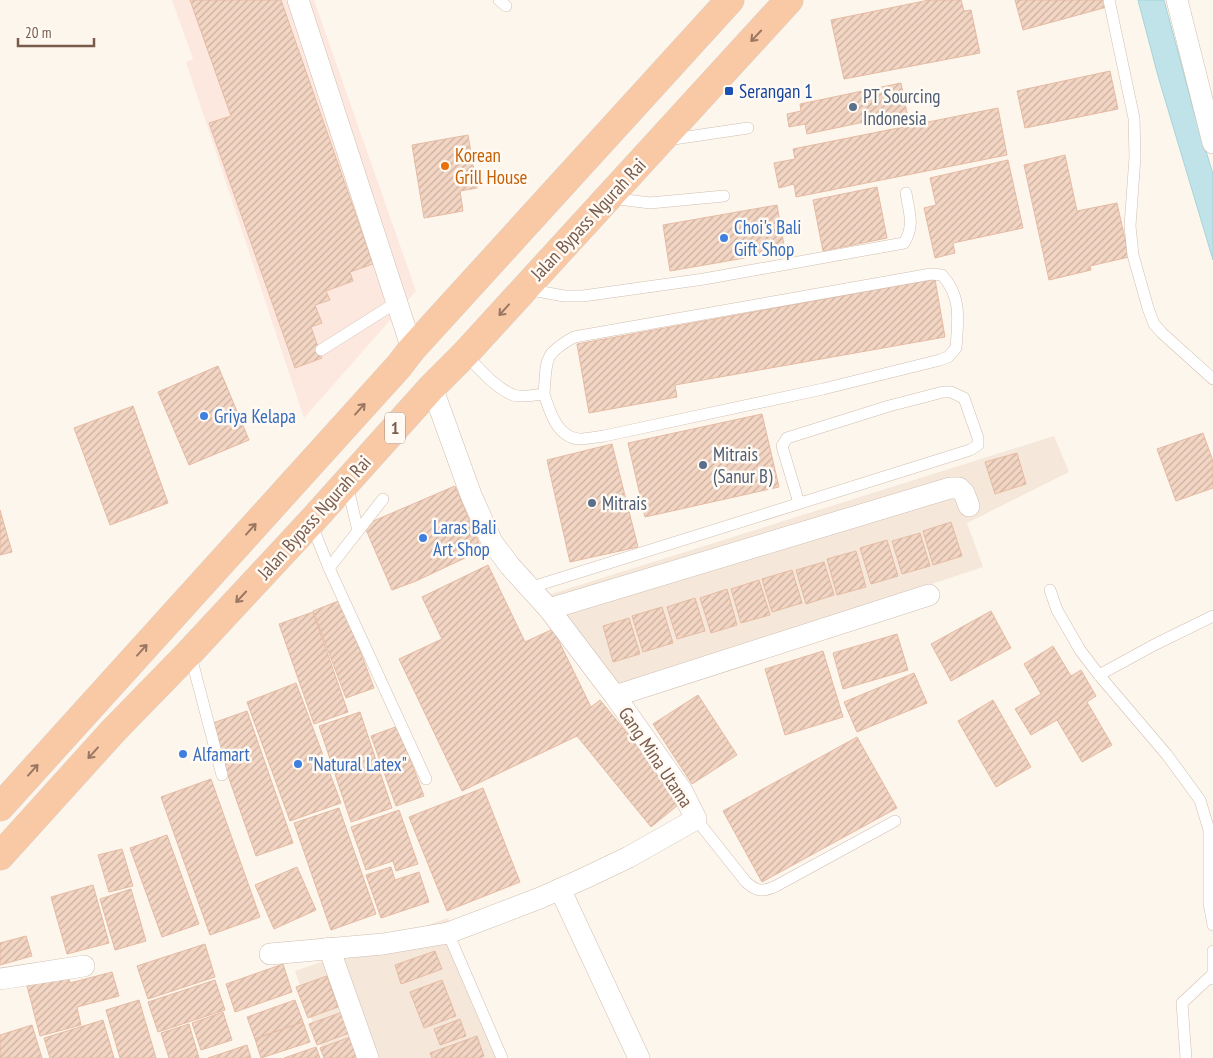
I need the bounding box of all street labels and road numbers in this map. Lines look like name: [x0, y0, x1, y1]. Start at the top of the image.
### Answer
street label: Jalan Bypass Ngurah Rai: [525, 153, 651, 286]
road number: 1: [385, 412, 405, 443]
street label: Jalan Bypass Ngurah Rai: [252, 450, 376, 585]
street label: Gang Mina Utama: [614, 702, 698, 812]

